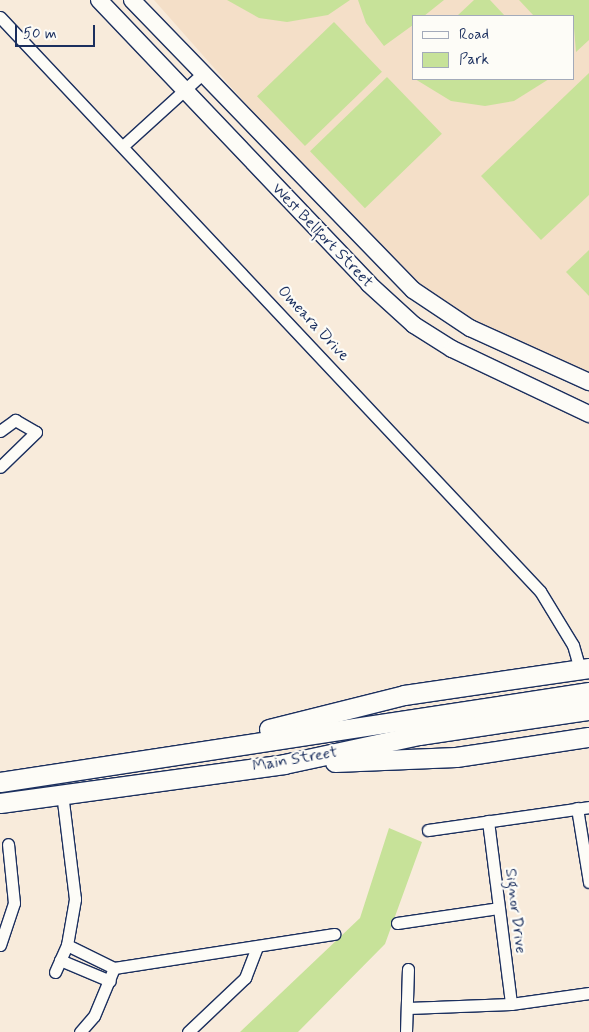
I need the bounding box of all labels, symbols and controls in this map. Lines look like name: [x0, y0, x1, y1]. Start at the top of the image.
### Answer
scale bar: [18, 15, 98, 47]
legend: [412, 15, 574, 80]
text: 50 m: [23, 24, 57, 44]
text: Road: [459, 25, 489, 45]
text: Park: [459, 50, 489, 70]
street label: West Bellfort Street: [268, 180, 376, 292]
street label: Omeara Drive: [274, 283, 352, 365]
street label: Main Street: [251, 743, 339, 777]
street label: Signor Drive: [500, 868, 530, 954]

